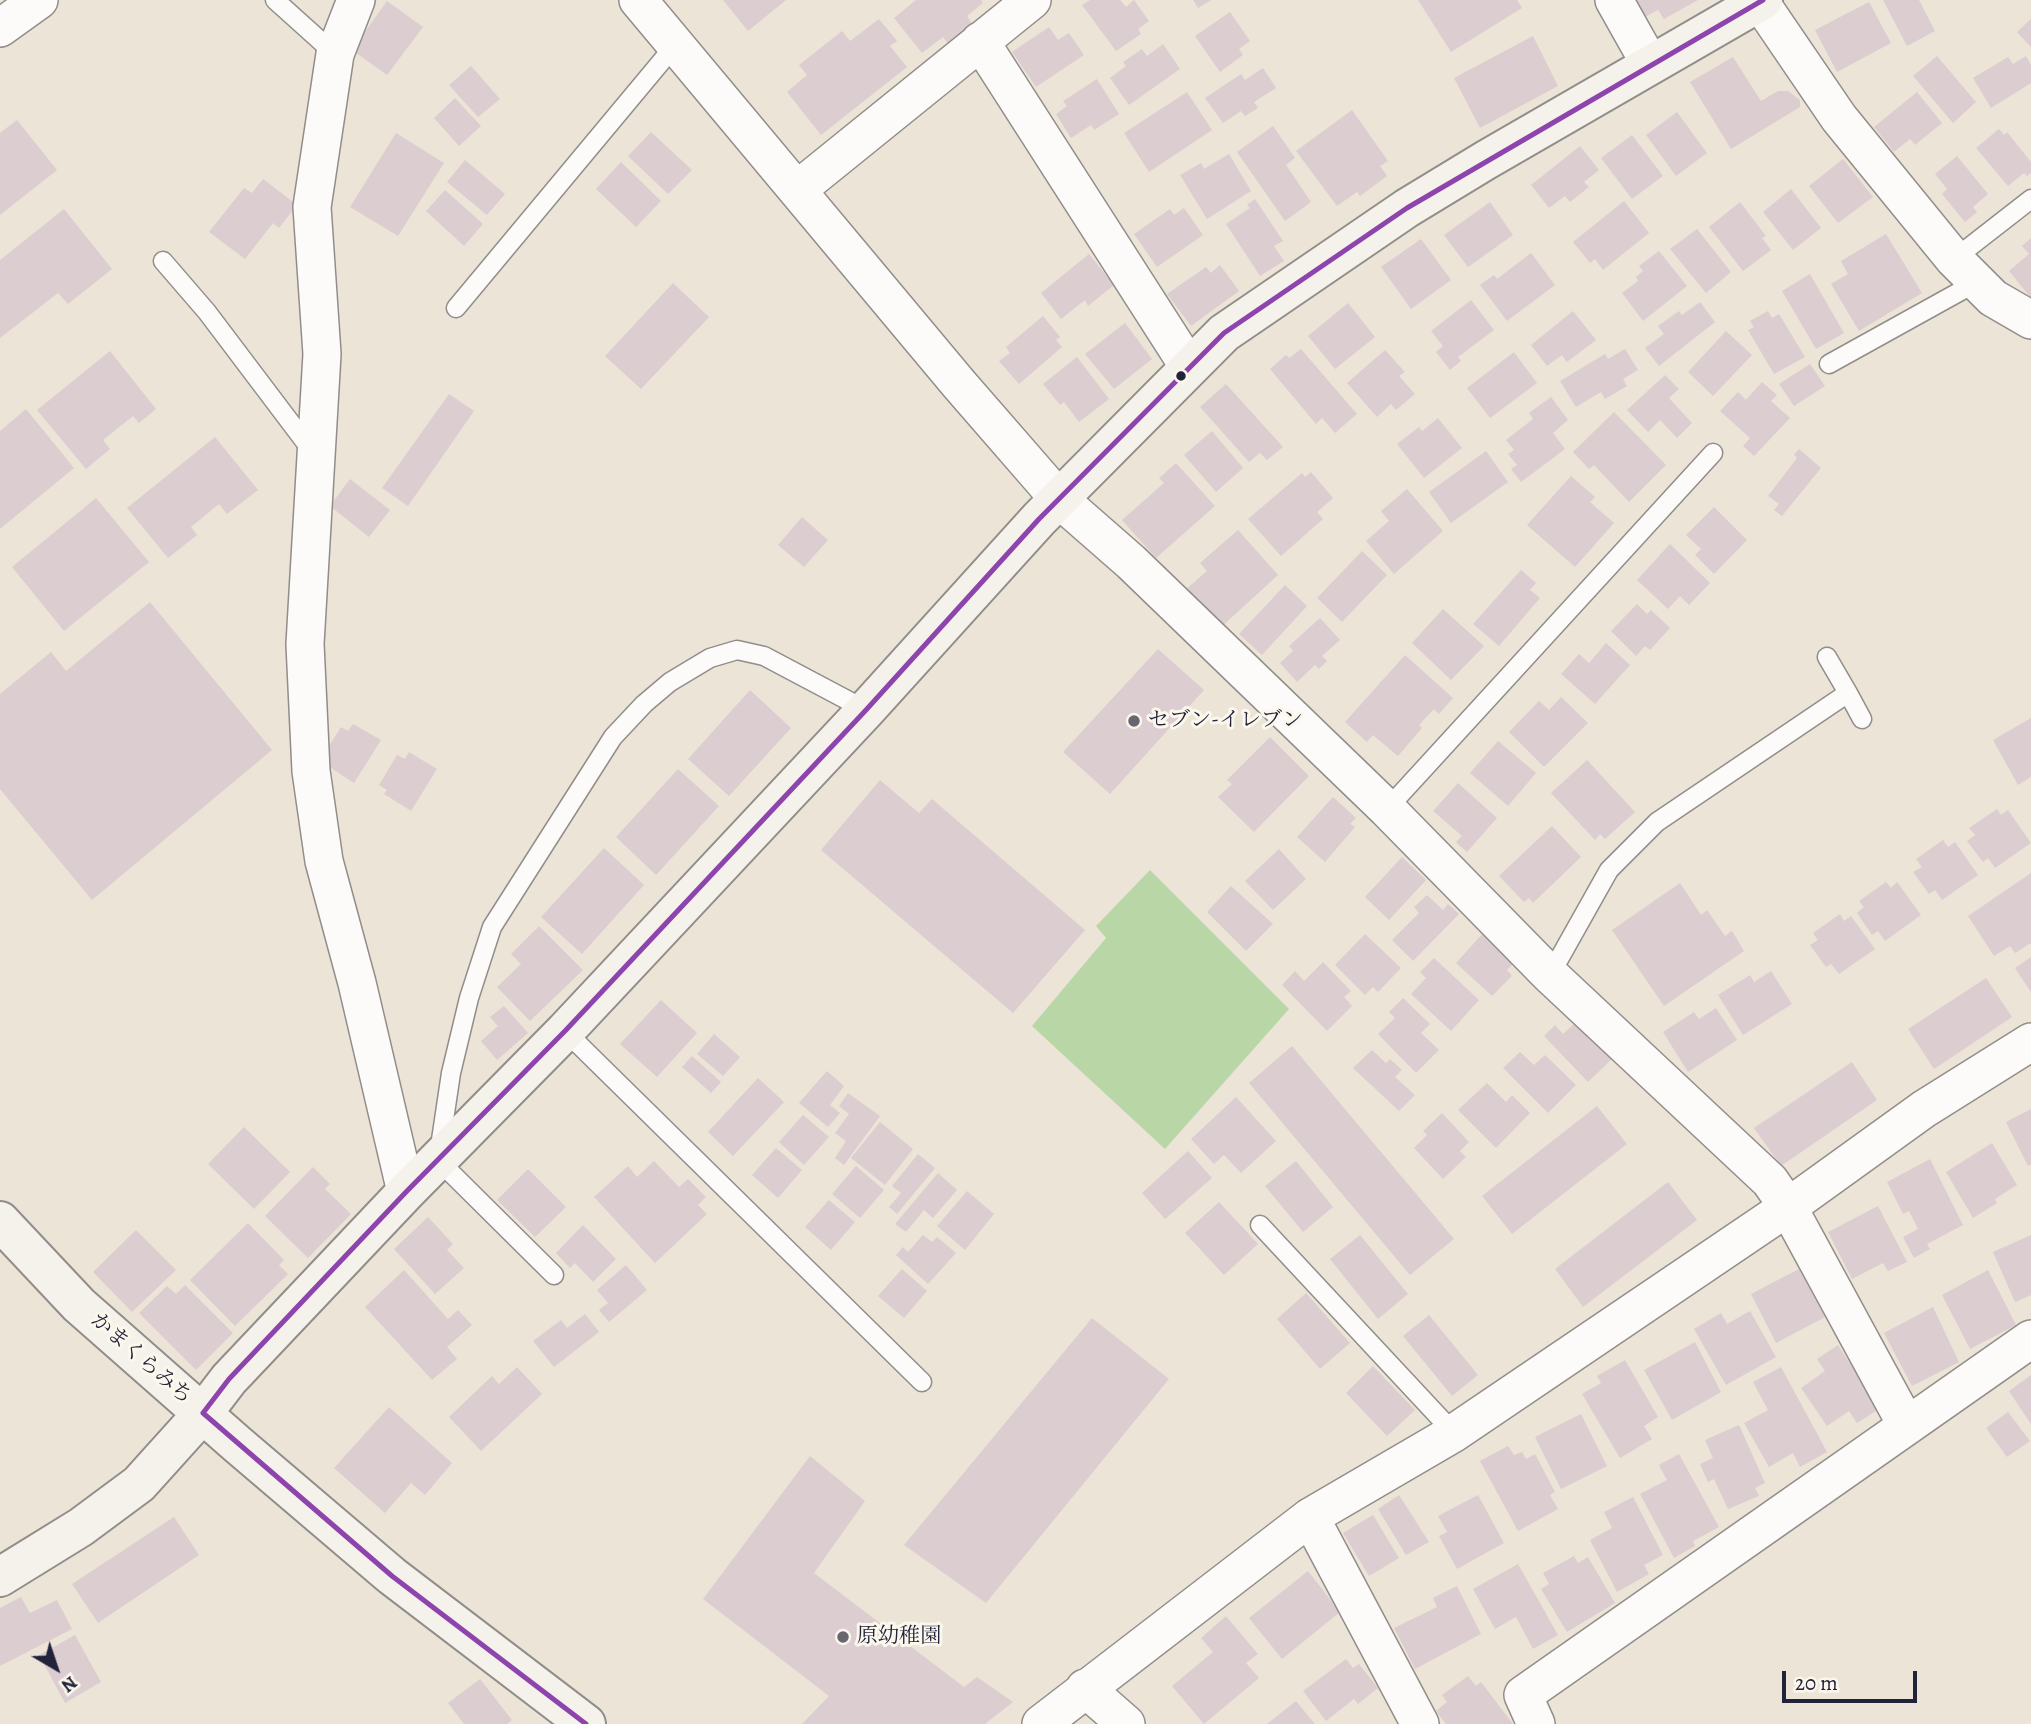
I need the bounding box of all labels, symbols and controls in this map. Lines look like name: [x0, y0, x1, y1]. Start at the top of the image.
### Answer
unlabelled marker: [1174, 369, 1188, 383]
place label: セブン-イレブン: [1148, 708, 1303, 734]
marker: セブン-イレブン: [1126, 713, 1142, 729]
street label: かまくらみち: [85, 1308, 197, 1410]
place label: 原幼稚園: [857, 1624, 941, 1650]
marker: 原幼稚園: [835, 1629, 851, 1645]
north arrow: [21, 1633, 91, 1703]
scale bar: [1786, 1658, 1921, 1702]
text: 20 m: [1795, 1669, 1838, 1697]
text: N: [56, 1670, 83, 1699]

